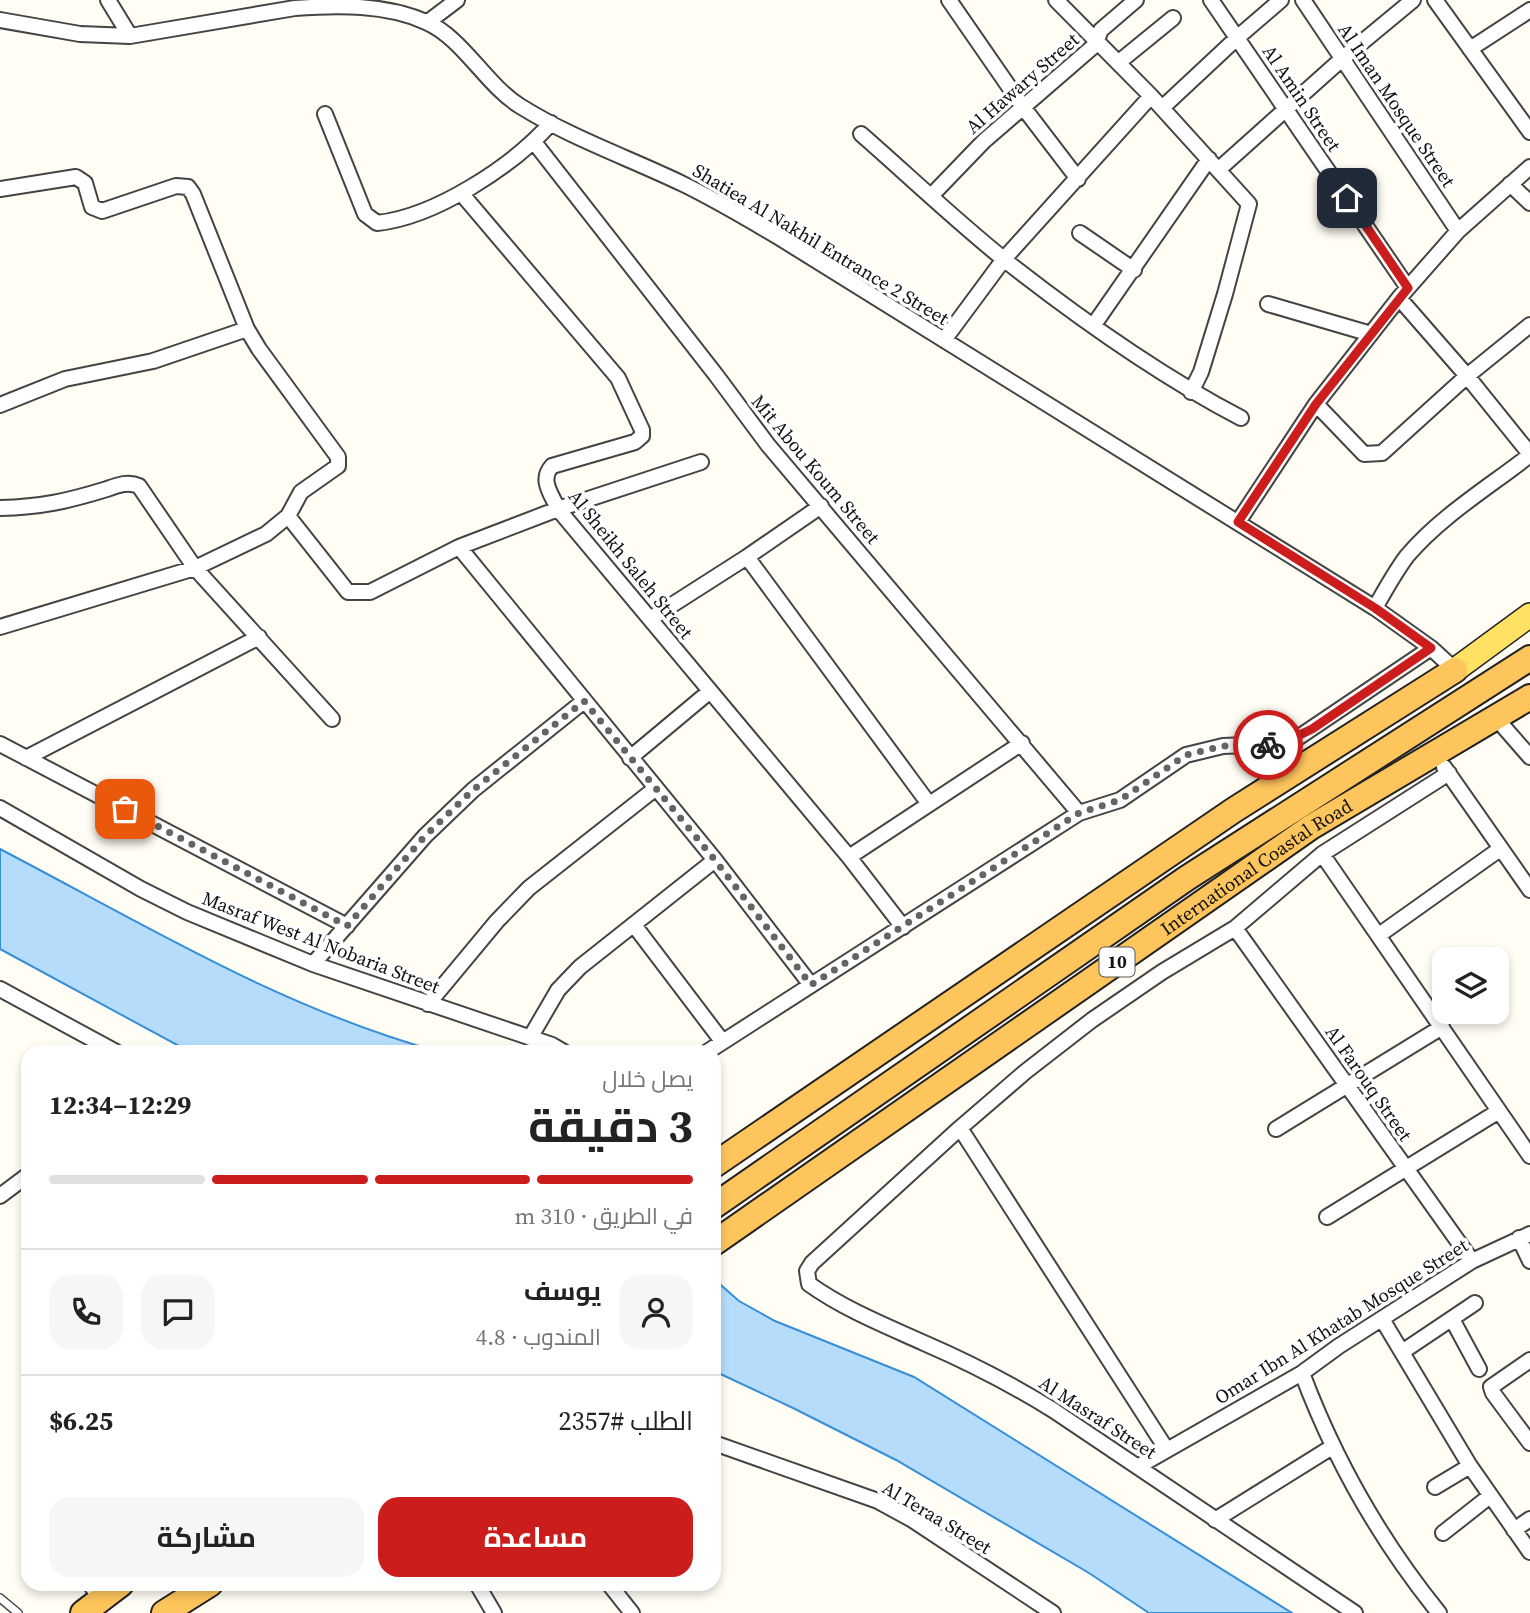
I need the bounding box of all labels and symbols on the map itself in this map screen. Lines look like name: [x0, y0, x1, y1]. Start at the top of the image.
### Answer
street label: Al Iman Mosque Street: [1332, 18, 1462, 193]
street label: Al Hawary Street: [960, 26, 1085, 139]
street label: Al Amin Street: [1257, 40, 1348, 157]
street label: Shatiea Al Nakhil Entrance 2 Street: [688, 157, 954, 331]
pin: [1317, 168, 1377, 228]
street label: Mit Abou Koum Street: [746, 389, 887, 550]
street label: Al Sheikh Saleh Street: [563, 484, 700, 645]
courier: [1233, 710, 1303, 780]
pin: [95, 779, 155, 839]
street label: International Coastal Road: [1155, 792, 1357, 941]
street label: Masraf West Al Nobaria Street: [199, 885, 444, 1000]
road number: 10: [1100, 947, 1134, 976]
street label: Al Farouq Street: [1319, 1020, 1419, 1147]
street label: Omar Ibn Al Khatab Mosque Street: [1209, 1232, 1473, 1410]
street label: Al Masraf Street: [1034, 1369, 1162, 1465]
street label: Al Teraa Street: [878, 1474, 997, 1560]

